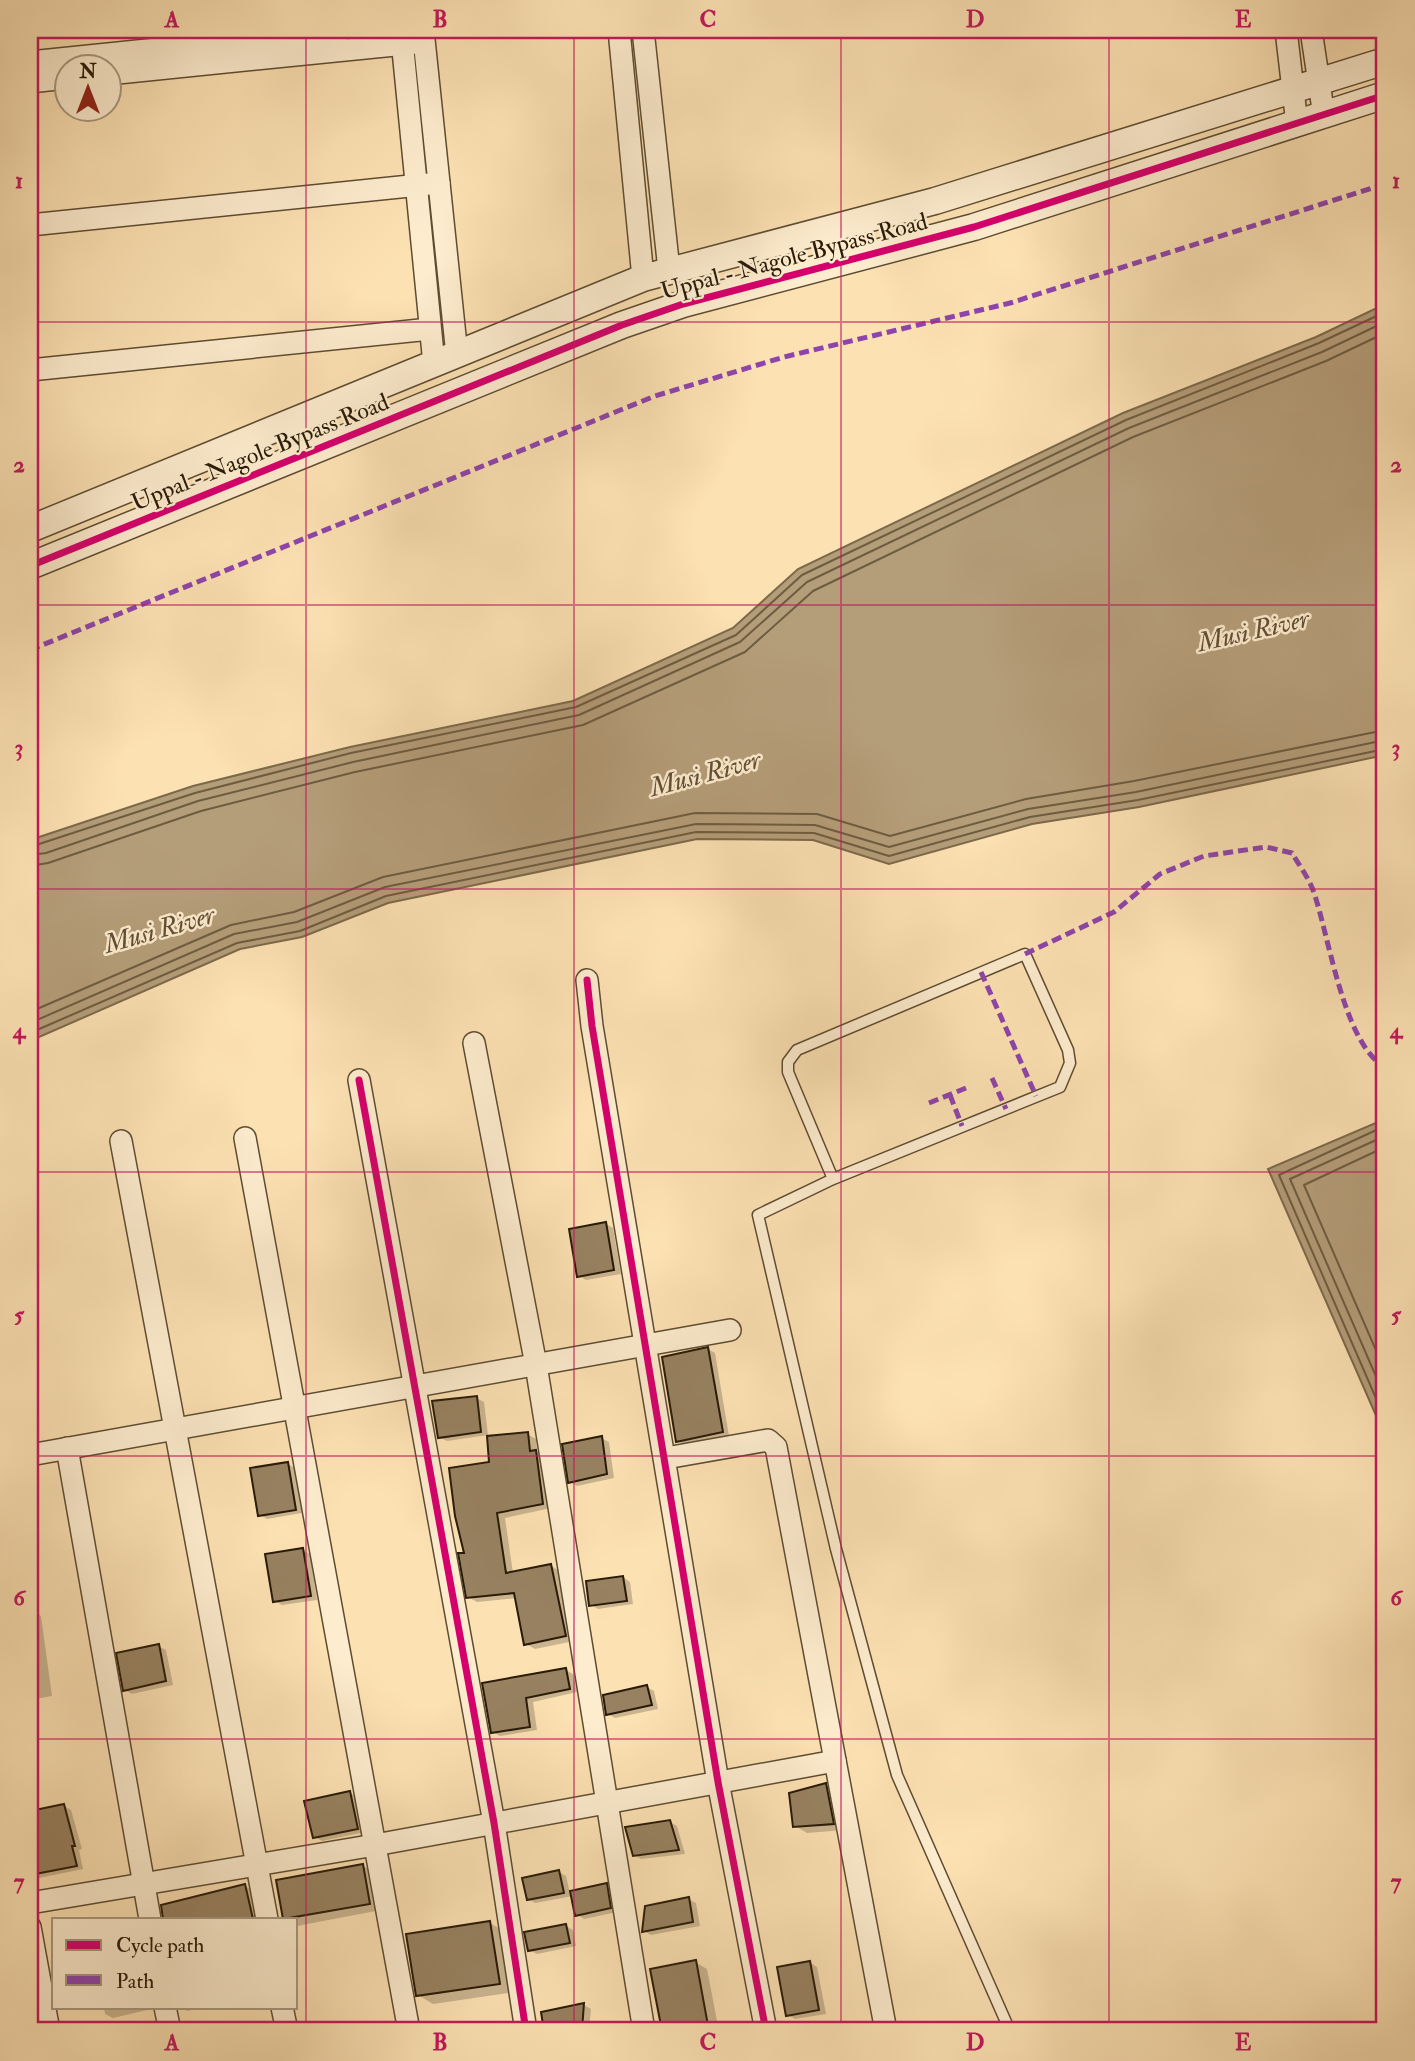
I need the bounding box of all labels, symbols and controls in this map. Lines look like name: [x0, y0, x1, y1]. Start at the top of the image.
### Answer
text: A: [164, 5, 180, 34]
text: B: [432, 5, 448, 34]
text: C: [700, 5, 716, 34]
text: D: [966, 5, 984, 34]
text: E: [1235, 5, 1252, 34]
north arrow: [52, 52, 122, 122]
text: N: [78, 60, 97, 84]
text: 1: [15, 166, 23, 195]
text: 1: [1392, 166, 1400, 195]
street label: Uppal - Nagole Bypass Road: [657, 206, 931, 307]
street label: Uppal - Nagole Bypass Road: [127, 386, 394, 518]
text: 2: [13, 450, 25, 479]
text: 2: [1390, 450, 1402, 479]
water label: Musi River: [1192, 602, 1313, 660]
text: 3: [15, 733, 23, 762]
text: 3: [1392, 733, 1400, 762]
water label: Musi River: [644, 743, 765, 805]
water label: Musi River: [98, 899, 220, 962]
text: 4: [12, 1016, 27, 1045]
text: 4: [1389, 1016, 1404, 1045]
text: 5: [14, 1300, 25, 1329]
text: 5: [1391, 1300, 1402, 1329]
text: 6: [13, 1583, 27, 1612]
text: 6: [1390, 1583, 1404, 1612]
text: 7: [14, 1867, 25, 1896]
text: 7: [1391, 1867, 1402, 1896]
legend: [52, 1918, 298, 2008]
text: Cycle path: [116, 1932, 204, 1959]
text: Path: [116, 1968, 154, 1995]
text: A: [164, 2028, 180, 2057]
text: B: [432, 2028, 448, 2057]
text: C: [700, 2028, 716, 2057]
text: D: [966, 2028, 984, 2057]
text: E: [1235, 2028, 1252, 2057]

